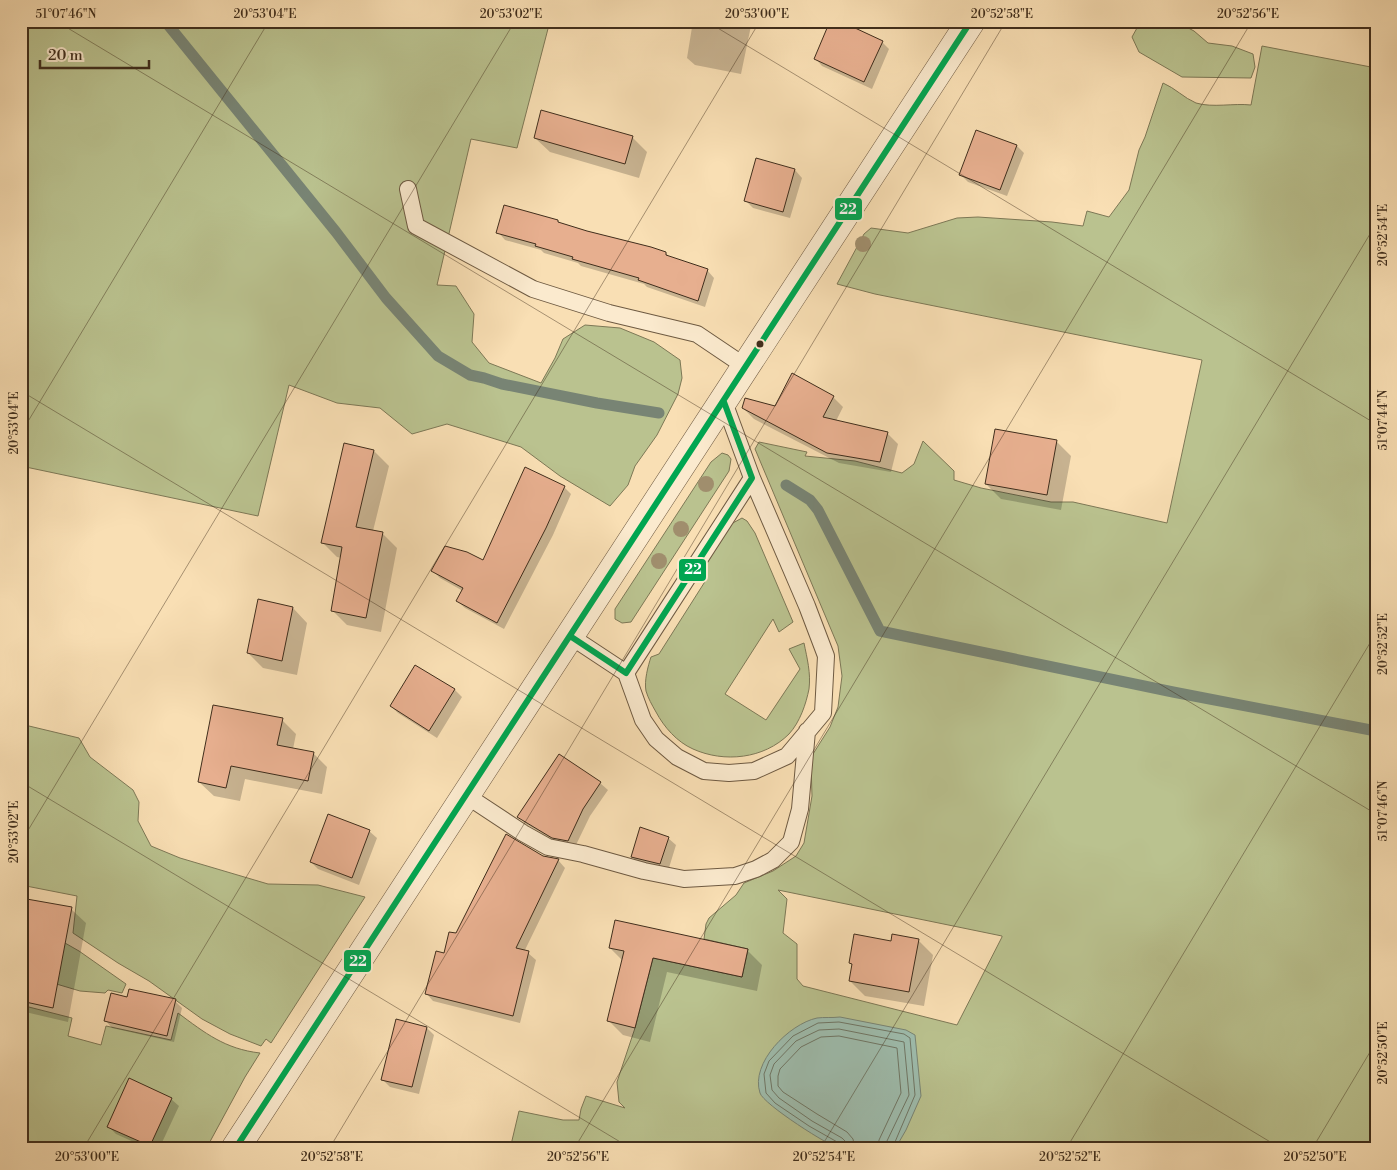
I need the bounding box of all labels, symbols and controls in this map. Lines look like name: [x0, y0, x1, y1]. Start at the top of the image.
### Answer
text: 51°07'46"N: [36, 7, 96, 22]
text: 20°53'04"E: [233, 7, 297, 22]
text: 20°53'02"E: [480, 7, 542, 22]
text: 20°53'00"E: [725, 7, 789, 22]
text: 20°52'58"E: [971, 7, 1033, 22]
text: 20°52'56"E: [1217, 7, 1279, 22]
scale bar: [40, 38, 149, 70]
text: 20 m: [48, 46, 83, 65]
line badge: 22: [834, 197, 863, 221]
text: 22: [839, 201, 857, 219]
text: 20°52'54"E: [1376, 204, 1391, 266]
unlabelled marker: [755, 339, 765, 349]
text: 51°07'44"N: [1376, 389, 1391, 450]
text: 20°53'04"E: [7, 391, 22, 455]
line badge: 22: [678, 558, 707, 582]
text: 22: [684, 561, 702, 579]
text: 20°52'52"E: [1376, 613, 1391, 675]
text: 51°07'46"N: [1376, 781, 1391, 841]
text: 20°53'02"E: [7, 801, 22, 863]
line badge: 22: [343, 949, 372, 973]
text: 22: [349, 953, 367, 971]
text: 20°52'50"E: [1376, 1022, 1391, 1084]
text: 20°53'00"E: [55, 1150, 119, 1165]
text: 20°52'58"E: [301, 1150, 363, 1165]
text: 20°52'56"E: [547, 1150, 609, 1165]
text: 20°52'54"E: [793, 1150, 855, 1165]
text: 20°52'52"E: [1039, 1150, 1101, 1165]
text: 20°52'50"E: [1284, 1150, 1346, 1165]

